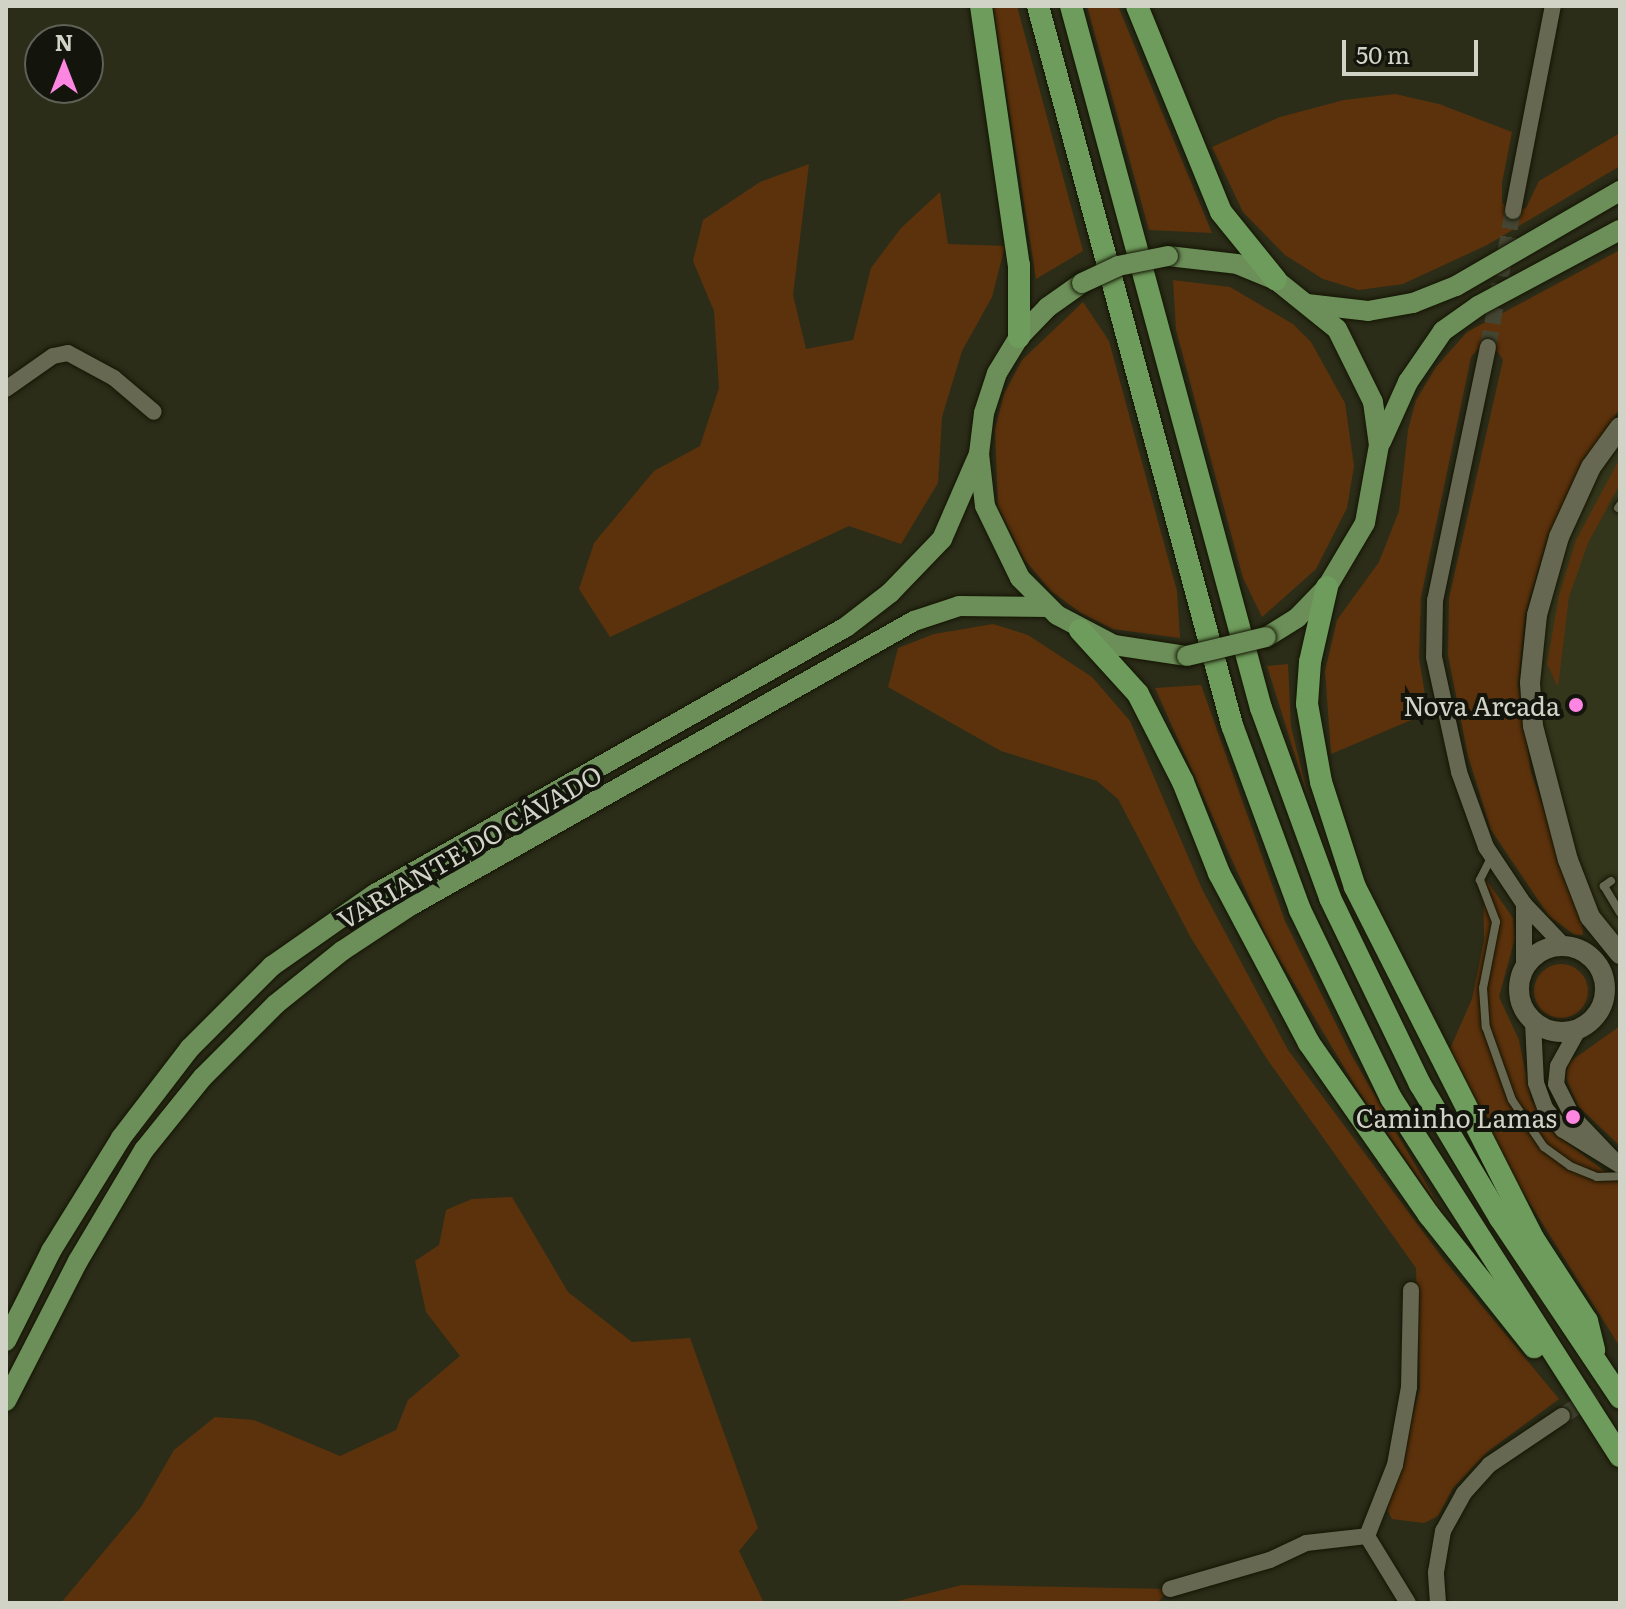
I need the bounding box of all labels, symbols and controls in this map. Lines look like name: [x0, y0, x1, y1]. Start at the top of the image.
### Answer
north arrow: [24, 24, 104, 104]
scale bar: [1346, 24, 1482, 74]
text: N: [55, 25, 73, 58]
text: 50 m: [1356, 36, 1410, 71]
place label: Nova Arcada: [1403, 689, 1560, 721]
marker: Nova Arcada: [1567, 696, 1585, 714]
street label: VARIANTE DO CÁVADO: [331, 758, 607, 934]
place label: Caminho Lamas: [1356, 1101, 1557, 1133]
marker: Caminho Lamas: [1564, 1108, 1582, 1126]

